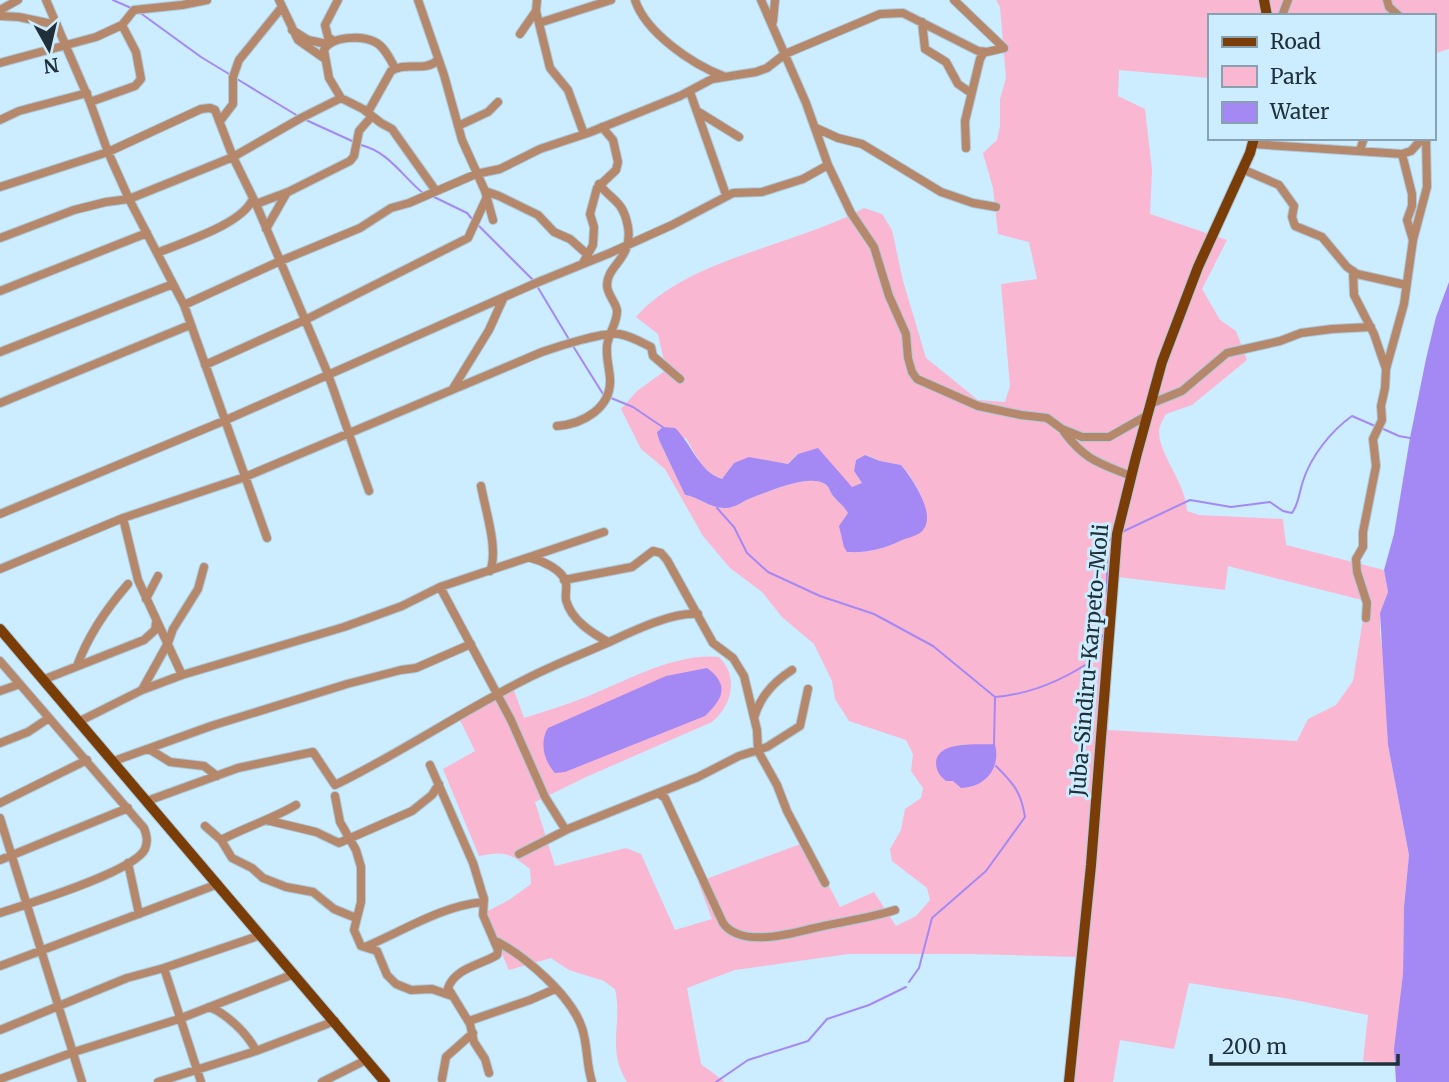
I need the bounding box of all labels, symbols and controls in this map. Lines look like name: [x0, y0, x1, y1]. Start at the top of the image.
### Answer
north arrow: [14, 14, 84, 84]
legend: [1208, 14, 1435, 140]
text: Road: [1270, 28, 1321, 55]
text: N: [42, 53, 60, 79]
text: Park: [1270, 63, 1317, 90]
text: Water: [1269, 98, 1329, 125]
street label: Juba-Sindiru-Karpeto-Moli: [1064, 523, 1114, 798]
scale bar: [1211, 1023, 1398, 1066]
text: 200 m: [1222, 1033, 1287, 1060]

